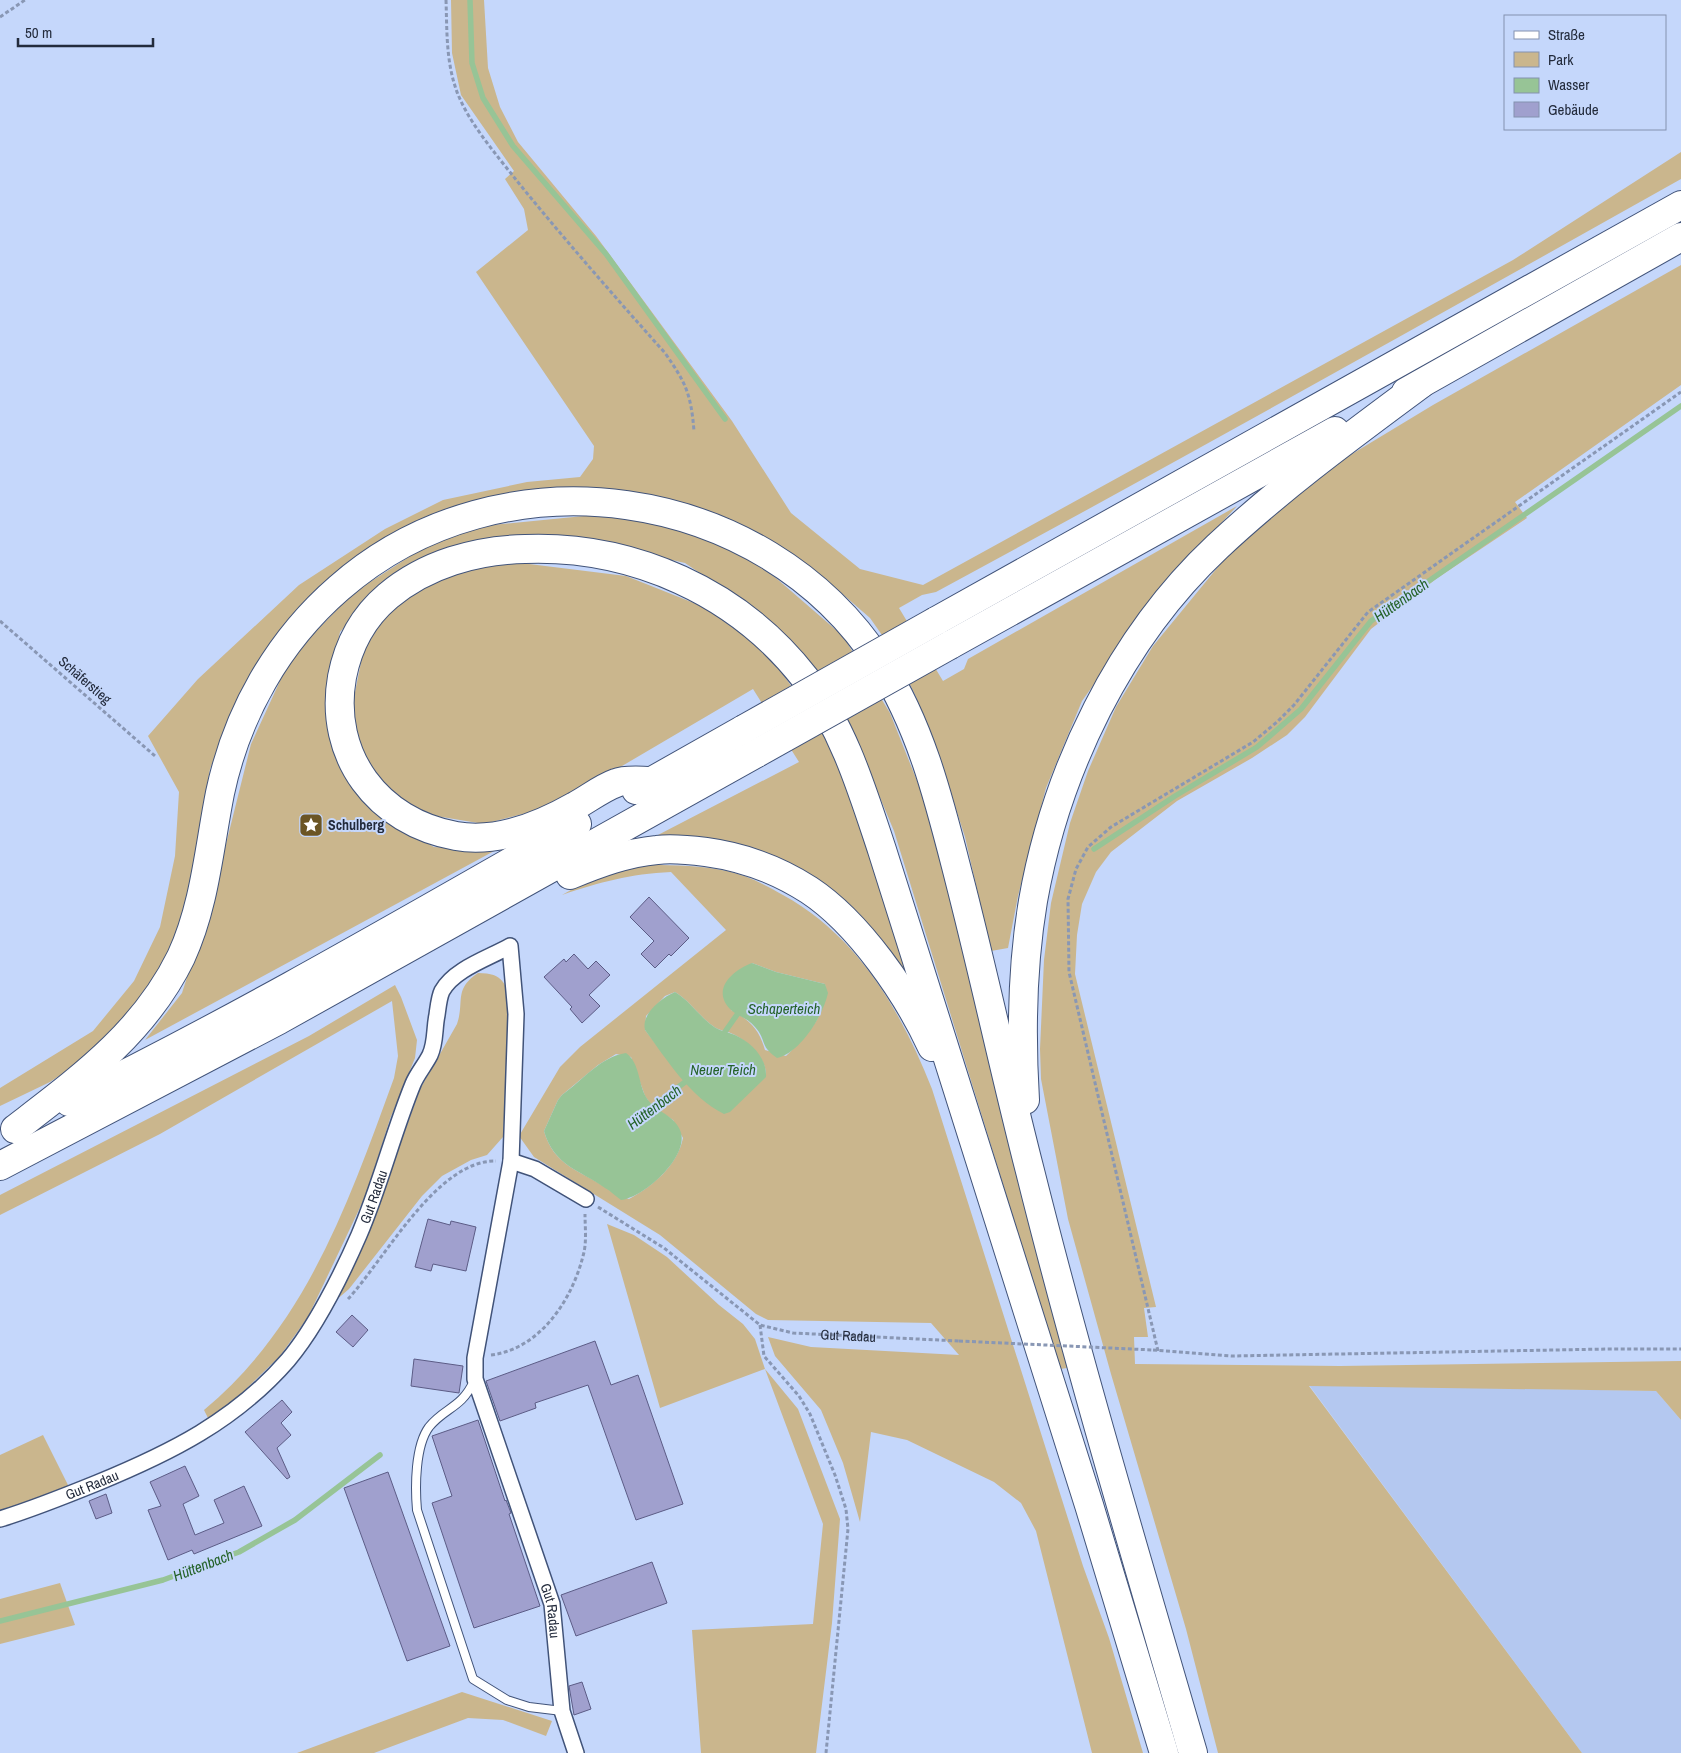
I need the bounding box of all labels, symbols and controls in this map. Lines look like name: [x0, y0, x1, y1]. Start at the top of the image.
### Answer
scale bar: [18, 15, 152, 47]
legend: [1504, 15, 1666, 130]
text: 50 m: [25, 22, 52, 43]
text: Straße: [1548, 24, 1585, 45]
text: Park: [1548, 49, 1574, 70]
text: Wasser: [1548, 74, 1589, 95]
text: Gebäude: [1548, 99, 1599, 120]
water label: Hüttenbach: [1369, 573, 1433, 627]
street label: Schäferstieg: [55, 652, 116, 708]
place icon: Schulberg: [298, 812, 324, 838]
place label: Schulberg: [328, 816, 384, 834]
water label: Schaperteich: [748, 998, 820, 1019]
water label: Neuer Teich: [690, 1059, 756, 1080]
water label: Hüttenbach: [623, 1080, 686, 1134]
street label: Gut Radau: [356, 1168, 391, 1226]
street label: Gut Radau: [820, 1325, 876, 1346]
street label: Gut Radau: [63, 1466, 121, 1504]
water label: Hüttenbach: [170, 1544, 236, 1586]
street label: Gut Radau: [537, 1581, 564, 1639]

